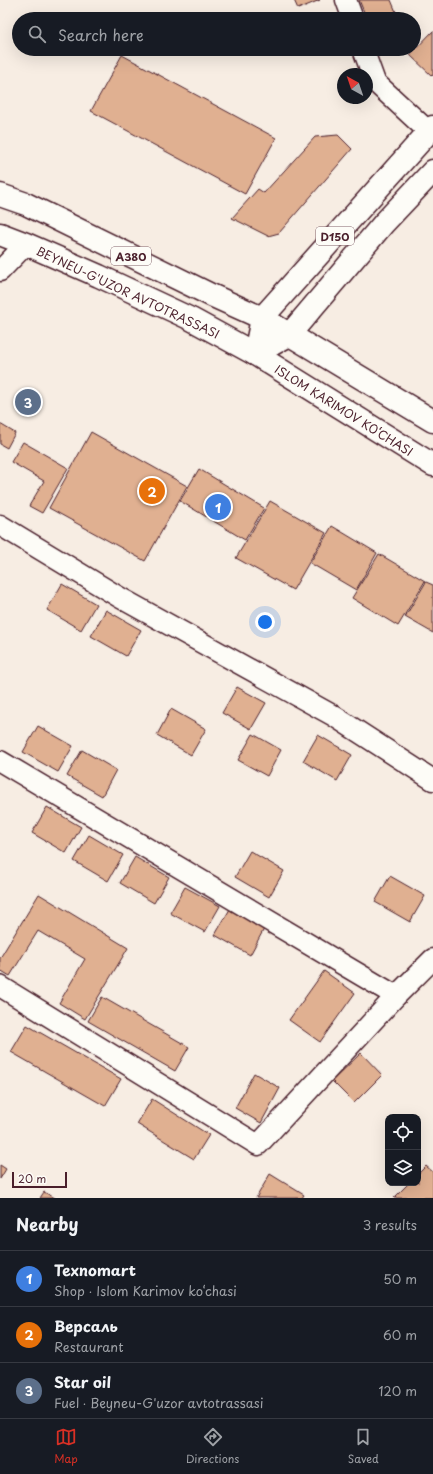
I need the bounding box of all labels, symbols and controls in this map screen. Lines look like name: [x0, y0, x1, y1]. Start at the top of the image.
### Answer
search box: [12, 12, 421, 56]
icon: search: [26, 23, 48, 45]
text: Search here: [58, 23, 144, 46]
north arrow: [337, 68, 373, 104]
road number: D150: [316, 227, 354, 245]
street label: BEYNEU-G'UZOR AVTOTRASSASI: [33, 241, 223, 343]
road number: A380: [111, 247, 151, 265]
street label: ISLOM KARIMOV KO‘CHASI: [271, 360, 417, 460]
pin: 3: [15, 387, 41, 417]
pin: 2: [139, 476, 165, 506]
pin: 1: [205, 492, 231, 522]
your location: [255, 612, 275, 632]
map controls: [385, 1114, 421, 1186]
button: locate: [385, 1114, 421, 1150]
button: layers: [385, 1150, 421, 1186]
scale bar: [12, 1170, 67, 1189]
text: 20 m: [18, 1170, 46, 1187]
text: Nearby: [16, 1211, 78, 1237]
text: 3 results: [363, 1215, 417, 1234]
text: Texnomart: [54, 1258, 136, 1281]
text: 1: [26, 1269, 32, 1288]
text: 50 m: [383, 1269, 417, 1288]
text: Shop · Islom Karimov ko‘chasi: [54, 1281, 237, 1300]
text: Версаль: [54, 1314, 118, 1337]
text: 2: [24, 1325, 34, 1344]
text: 60 m: [383, 1325, 417, 1344]
text: Restaurant: [54, 1337, 124, 1356]
text: Star oil: [54, 1370, 111, 1393]
text: 3: [25, 1381, 33, 1400]
text: 120 m: [378, 1381, 417, 1400]
text: Fuel · Beyneu-G'uzor avtotrassasi: [54, 1393, 264, 1412]
tab: Map: [54, 1426, 78, 1467]
tab: Directions: [186, 1426, 239, 1467]
tab: Saved: [348, 1426, 379, 1467]

